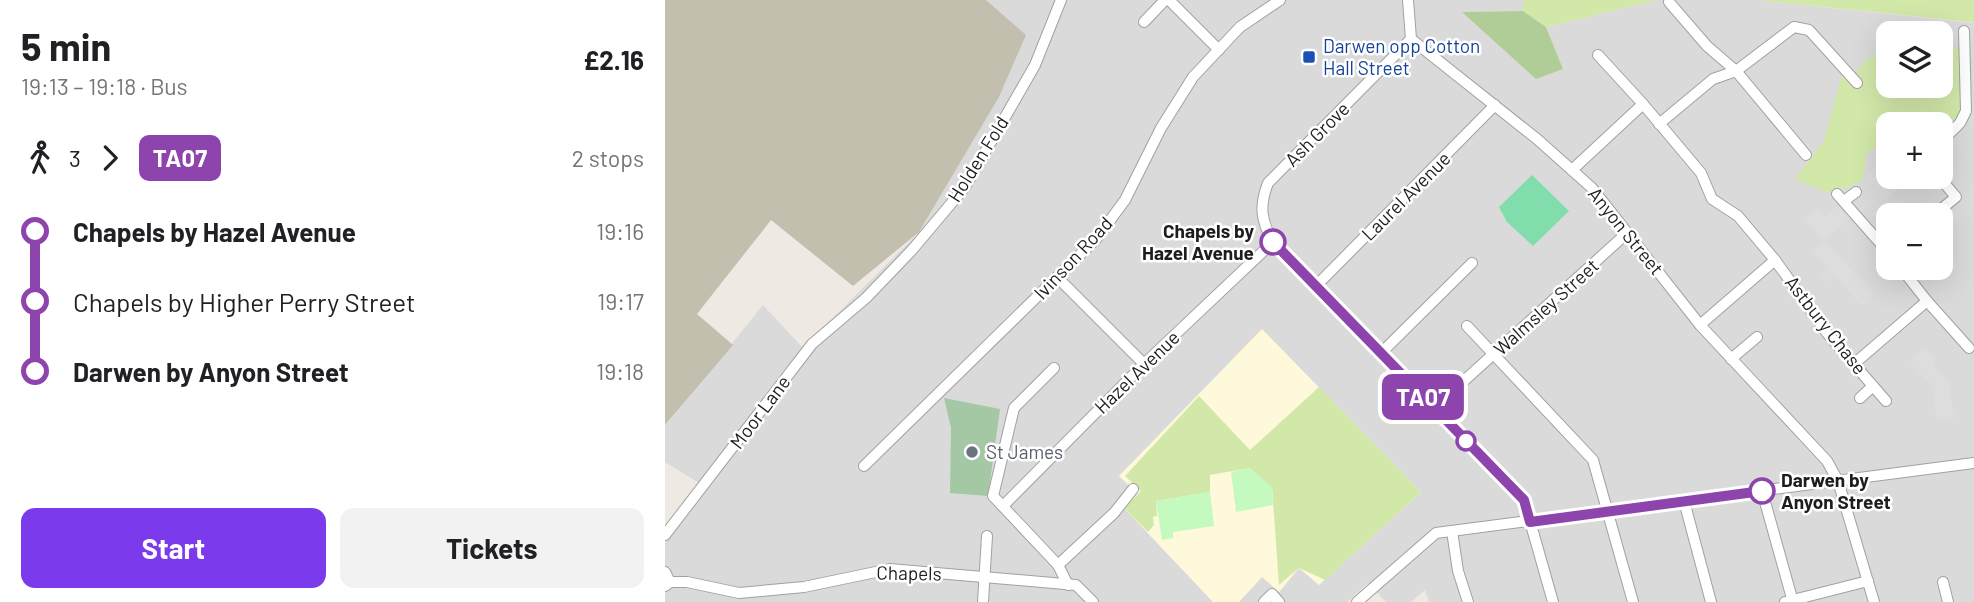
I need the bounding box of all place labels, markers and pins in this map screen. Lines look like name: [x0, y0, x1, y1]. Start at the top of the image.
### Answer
place label: Darwen opp Cotton Hall Street: [1323, 34, 1480, 79]
marker: Darwen opp Cotton Hall Street: [1301, 49, 1317, 65]
place label: Chapels by Hazel Avenue: [1142, 219, 1254, 264]
marker: Chapels by Hazel Avenue: [1260, 229, 1286, 255]
unlabelled marker: [1456, 431, 1476, 451]
place label: St James: [986, 440, 1063, 463]
marker: St James: [964, 444, 980, 460]
place label: Darwen by Anyon Street: [1781, 468, 1891, 513]
marker: Darwen by Anyon Street: [1749, 478, 1775, 504]

